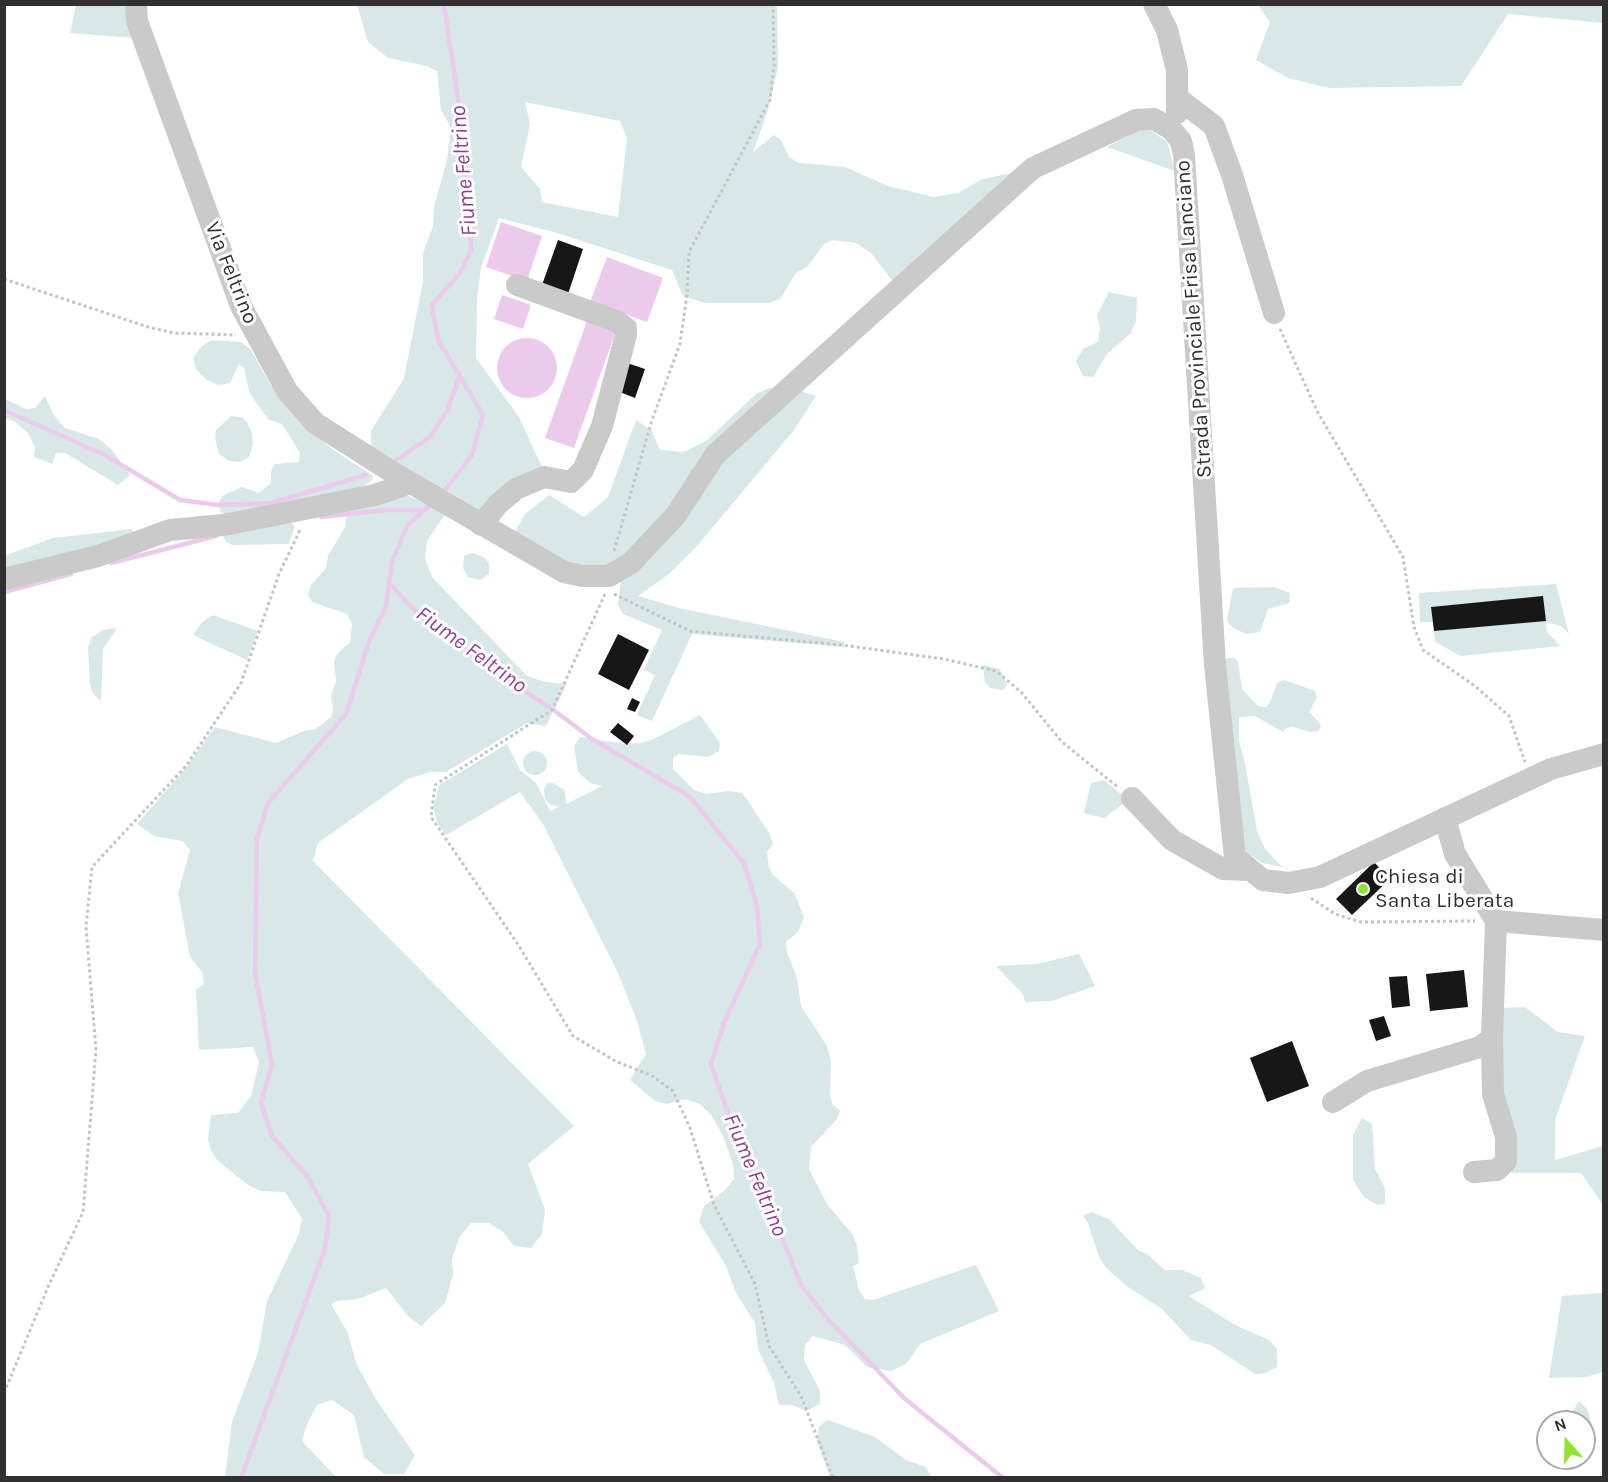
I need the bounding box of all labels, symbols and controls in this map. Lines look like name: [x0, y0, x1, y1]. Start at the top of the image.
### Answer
water label: Fiume Feltrino: [445, 105, 483, 237]
street label: Strada Provinciale Frisa Lanciano: [1170, 159, 1218, 479]
street label: Via Feltrino: [199, 218, 263, 328]
water label: Fiume Feltrino: [410, 601, 532, 699]
place label: Chiesa di Santa Liberata: [1375, 864, 1514, 914]
marker: Chiesa di Santa Liberata: [1356, 882, 1370, 896]
water label: Fiume Feltrino: [717, 1110, 793, 1240]
north arrow: [1536, 1410, 1596, 1470]
text: N: [1552, 1414, 1569, 1435]

